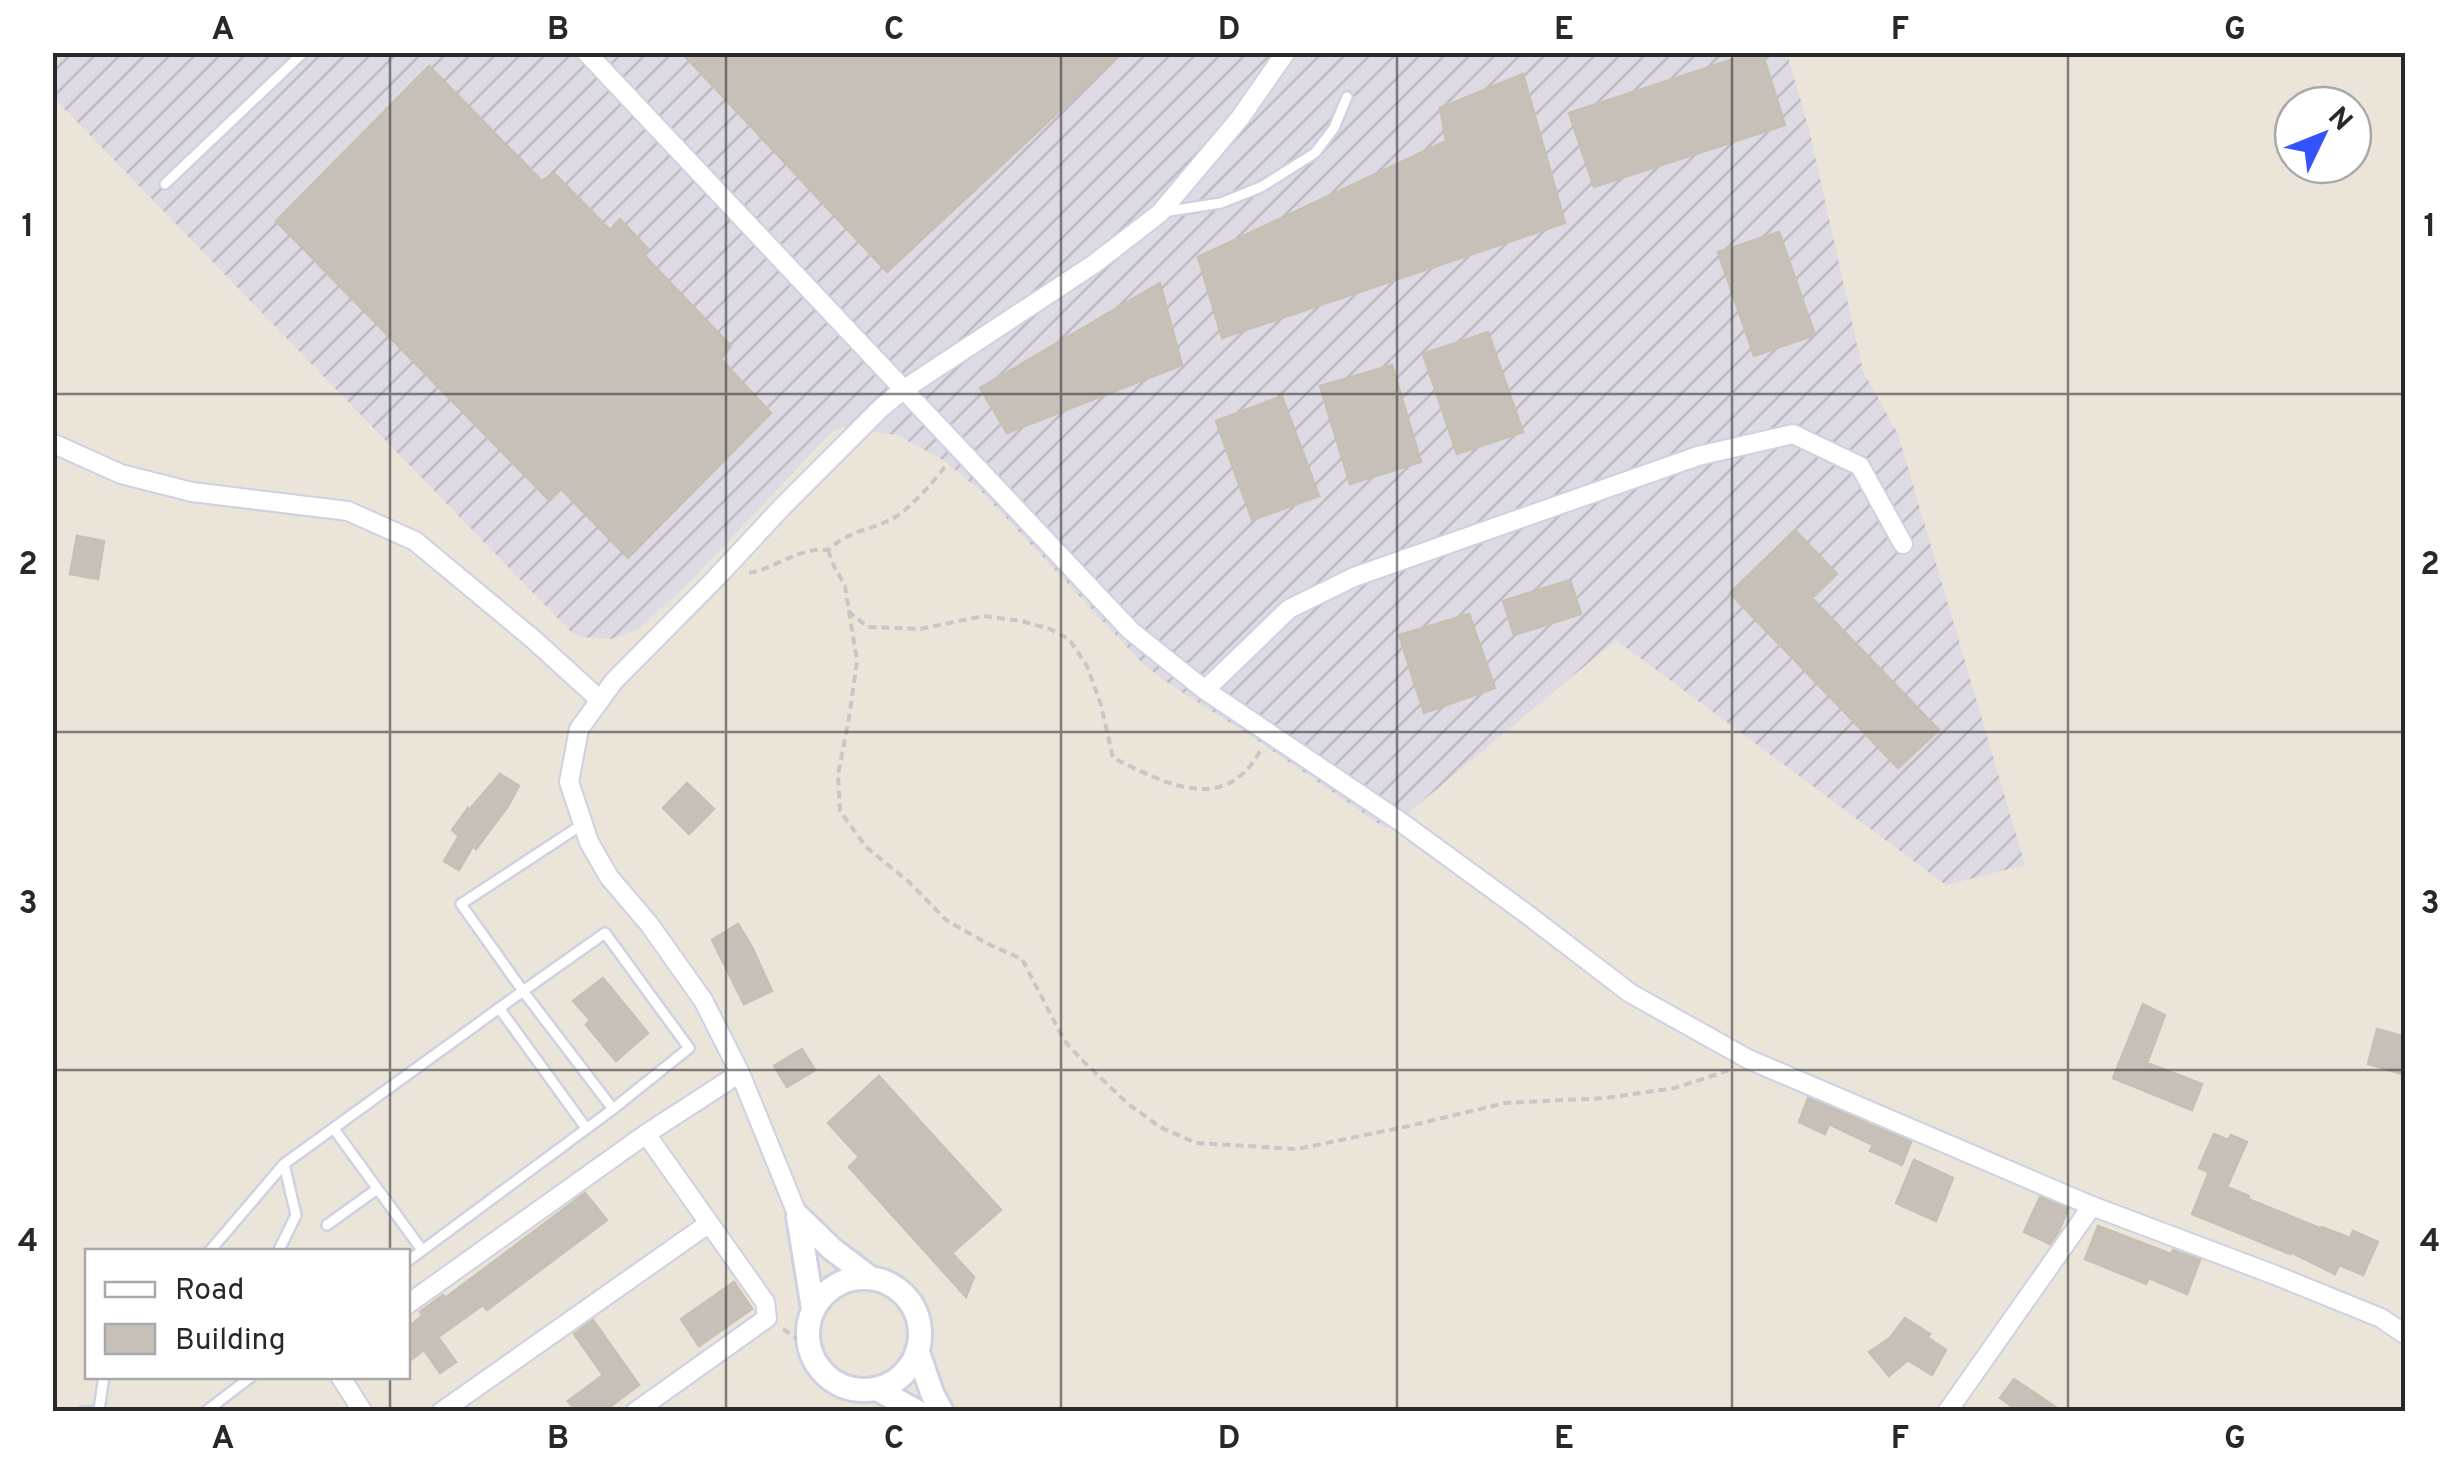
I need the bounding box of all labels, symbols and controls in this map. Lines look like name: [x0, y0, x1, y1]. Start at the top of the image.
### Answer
text: A: [212, 11, 234, 51]
text: B: [547, 11, 569, 51]
text: C: [884, 11, 904, 51]
text: D: [1218, 11, 1240, 51]
text: E: [1554, 11, 1574, 51]
text: F: [1891, 11, 1909, 51]
text: G: [2224, 11, 2246, 51]
north arrow: [2273, 85, 2373, 185]
text: N: [2319, 100, 2359, 140]
text: 1: [22, 208, 34, 248]
text: 1: [2424, 208, 2436, 248]
text: 2: [18, 546, 38, 586]
text: 2: [2420, 546, 2440, 586]
text: 3: [18, 885, 38, 925]
text: 3: [2420, 885, 2440, 925]
text: 4: [18, 1223, 38, 1263]
text: 4: [2420, 1223, 2440, 1263]
legend: [85, 1249, 410, 1379]
text: Road: [175, 1273, 244, 1310]
text: Building: [175, 1323, 286, 1360]
text: A: [212, 1420, 234, 1460]
text: B: [547, 1420, 569, 1460]
text: C: [884, 1420, 904, 1460]
text: D: [1218, 1420, 1240, 1460]
text: E: [1554, 1420, 1574, 1460]
text: F: [1891, 1420, 1909, 1460]
text: G: [2224, 1420, 2246, 1460]

